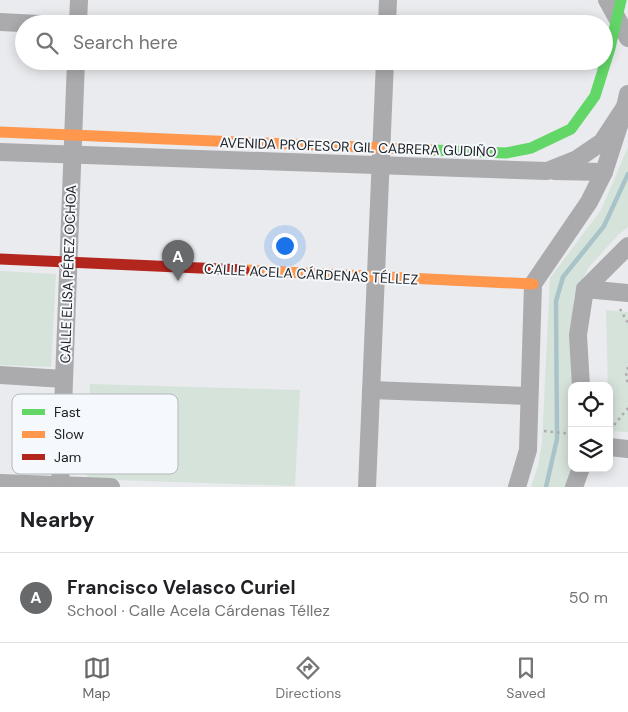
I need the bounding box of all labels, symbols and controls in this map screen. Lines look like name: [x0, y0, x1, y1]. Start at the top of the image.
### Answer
search box: [15, 15, 613, 70]
icon: search: [33, 29, 61, 57]
text: Search here: [73, 30, 178, 55]
street label: AVENIDA PROFESOR GIL CABRERA GUDIÑO: [219, 133, 497, 161]
street label: CALLE ELISA PÉREZ OCHOA: [56, 184, 80, 364]
your location: [272, 233, 298, 259]
pin: A: [162, 240, 194, 281]
street label: CALLE ACELA CÁRDENAS TÉLLEZ: [204, 259, 418, 289]
map controls: [568, 382, 613, 472]
button: locate: [568, 382, 613, 427]
legend: [12, 394, 178, 474]
text: Fast: [54, 403, 81, 421]
text: Slow: [54, 425, 84, 443]
button: layers: [568, 427, 613, 472]
text: Jam: [54, 448, 81, 466]
text: Nearby: [20, 506, 94, 534]
text: Francisco Velasco Curiel: [67, 575, 295, 600]
text: A: [30, 587, 42, 608]
text: 50 m: [569, 587, 608, 608]
text: School · Calle Acela Cárdenas Téllez: [67, 600, 330, 621]
tab: Map: [82, 654, 111, 702]
tab: Directions: [276, 654, 341, 702]
tab: Saved: [506, 654, 546, 702]

